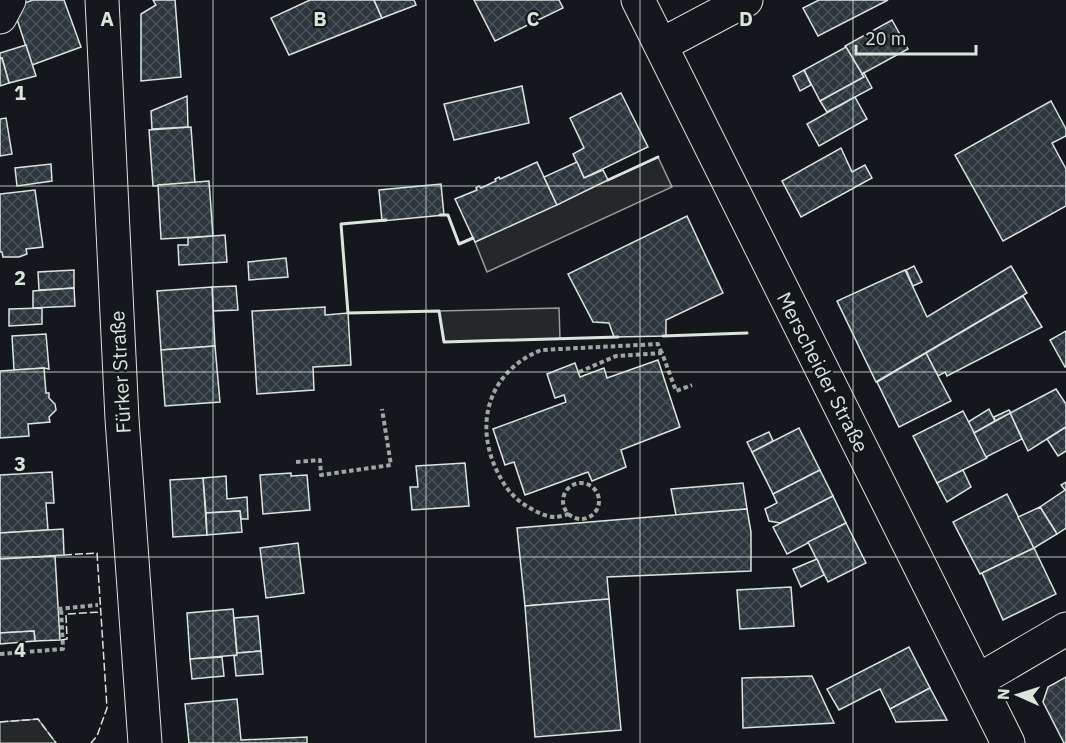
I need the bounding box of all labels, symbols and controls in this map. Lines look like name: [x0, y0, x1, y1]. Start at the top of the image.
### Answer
text: A: [100, 5, 114, 32]
text: B: [313, 5, 327, 32]
text: C: [526, 5, 540, 32]
text: D: [739, 5, 753, 32]
scale bar: [856, 18, 976, 56]
text: 20 m: [865, 27, 907, 50]
text: 1: [14, 79, 26, 106]
text: 2: [14, 264, 26, 291]
street label: Merscheider Straße: [771, 287, 875, 457]
street label: Fürker Straße: [103, 310, 137, 434]
text: 3: [14, 450, 26, 477]
text: 4: [14, 636, 26, 663]
north arrow: [988, 665, 1048, 725]
text: N: [993, 688, 1013, 701]

